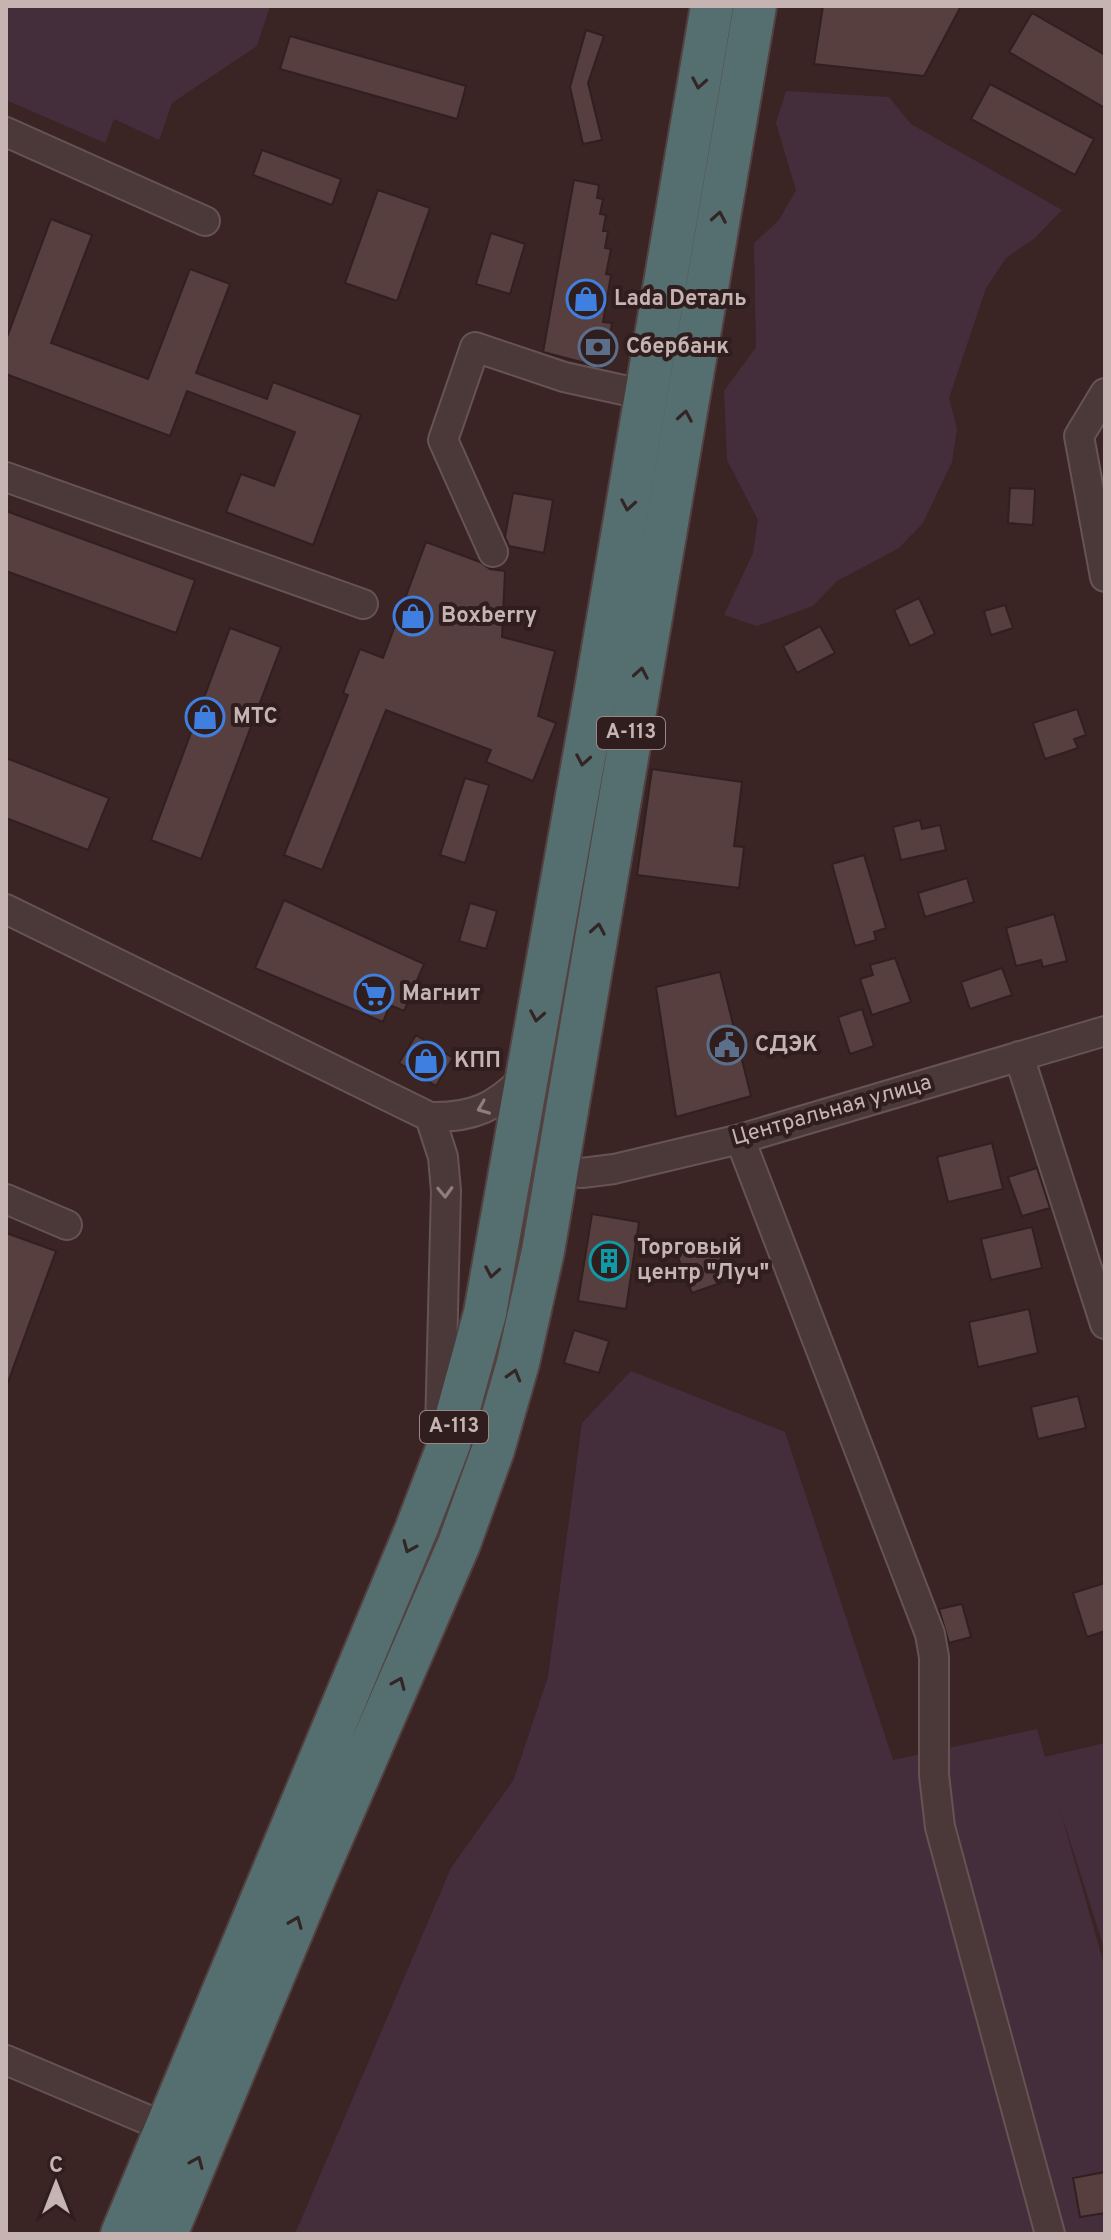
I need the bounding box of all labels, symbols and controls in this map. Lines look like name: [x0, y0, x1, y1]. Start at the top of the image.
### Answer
one-way arrow: [691, 76, 708, 90]
one-way arrow: [710, 210, 727, 224]
shop icon: Lada Dеталь: [565, 278, 607, 320]
place label: Lada Dеталь: [614, 286, 747, 313]
bank icon: Сбербанк: [577, 326, 619, 368]
place label: Сбербанк: [626, 334, 729, 361]
one-way arrow: [676, 410, 693, 423]
one-way arrow: [620, 498, 637, 512]
shop icon: Boxberry: [392, 595, 434, 637]
place label: Boxberry: [441, 603, 537, 630]
one-way arrow: [632, 666, 649, 679]
shop icon: МТС: [184, 696, 226, 738]
place label: МТС: [233, 704, 278, 731]
road number: А-113: [597, 717, 665, 749]
one-way arrow: [576, 754, 593, 767]
one-way arrow: [588, 922, 605, 936]
supermarket icon: Магнит: [353, 973, 395, 1015]
place label: Магнит: [402, 981, 480, 1008]
one-way arrow: [530, 1010, 547, 1023]
public building icon: СДЭК: [706, 1024, 748, 1066]
place label: СДЭК: [755, 1032, 818, 1059]
shop icon: КПП: [405, 1040, 447, 1082]
place label: КПП: [454, 1048, 501, 1075]
street label: Центральная улица: [729, 1070, 935, 1152]
one-way arrow: [477, 1098, 491, 1115]
one-way arrow: [437, 1187, 454, 1199]
place label: Торговый центр "Луч": [637, 1235, 769, 1287]
building icon: Торговый центр "Луч": [588, 1240, 630, 1282]
one-way arrow: [484, 1266, 501, 1279]
one-way arrow: [505, 1368, 522, 1382]
road number: А-113: [420, 1411, 488, 1443]
one-way arrow: [402, 1539, 418, 1553]
one-way arrow: [389, 1677, 405, 1691]
one-way arrow: [287, 1916, 303, 1930]
north arrow: [16, 2144, 96, 2224]
text: С: [49, 2153, 63, 2180]
one-way arrow: [187, 2156, 203, 2170]

